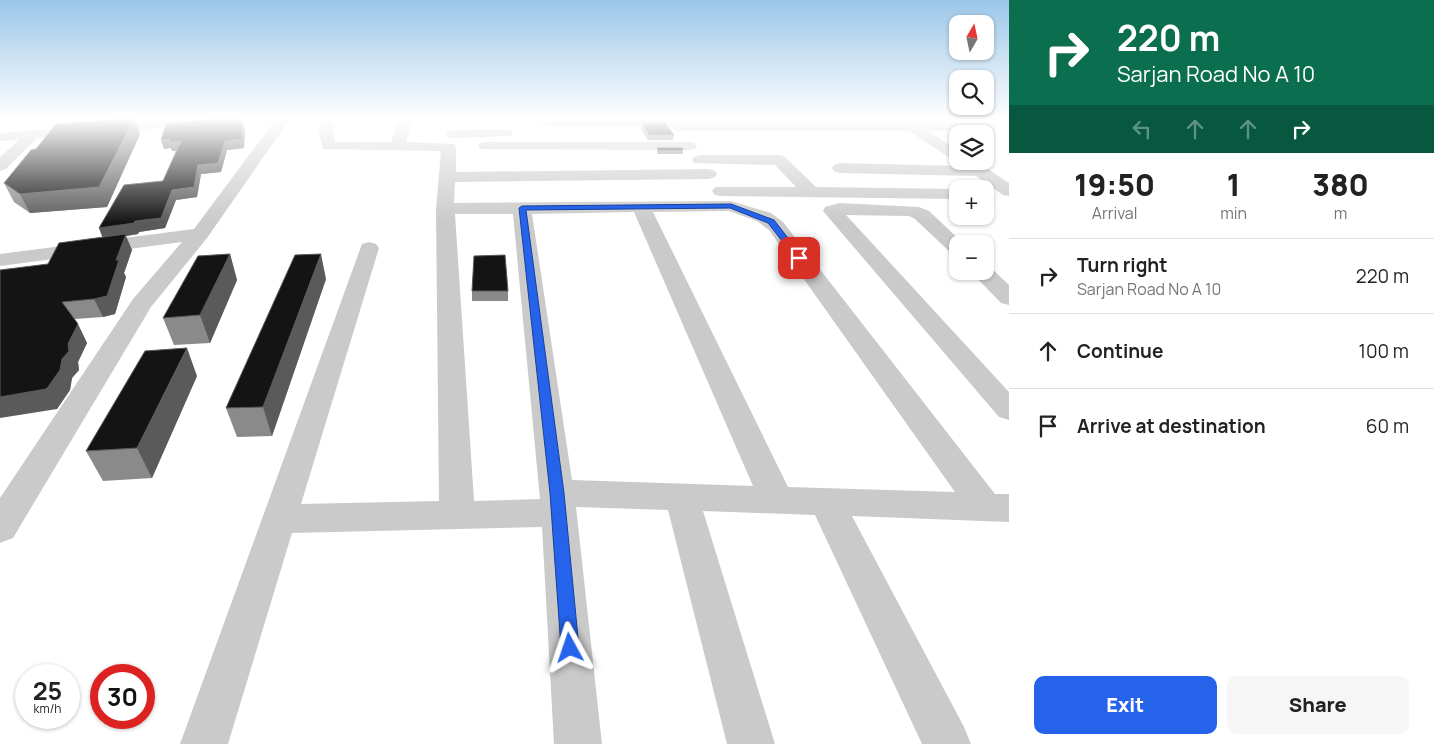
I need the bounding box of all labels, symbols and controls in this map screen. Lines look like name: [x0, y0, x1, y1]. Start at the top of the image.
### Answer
text: 220 m: [1117, 14, 1220, 62]
north arrow: [949, 15, 994, 60]
map controls: [949, 15, 994, 280]
icon: right: [1034, 20, 1099, 85]
text: Sarjan Road No A 10: [1117, 59, 1315, 89]
button: search: [949, 70, 994, 115]
icon: left: [1128, 115, 1156, 143]
icon: ahead: [1181, 115, 1209, 143]
icon: ahead: [1234, 115, 1262, 143]
icon: right: [1287, 115, 1315, 143]
button: layers: [949, 125, 994, 170]
text: 19:50: [1074, 164, 1155, 205]
text: 1: [1227, 164, 1240, 205]
text: 380: [1312, 164, 1369, 205]
button: +: [949, 180, 994, 225]
text: Arrival: [1092, 202, 1137, 224]
text: min: [1220, 202, 1247, 224]
text: m: [1334, 202, 1347, 224]
button: −: [949, 235, 994, 280]
pin: [778, 237, 820, 279]
icon: arrive: [785, 244, 813, 272]
text: Turn right: [1077, 252, 1167, 278]
icon: right: [1034, 262, 1062, 290]
text: 220 m: [1356, 263, 1409, 289]
text: Sarjan Road No A 10: [1077, 278, 1221, 300]
icon: ahead: [1034, 337, 1062, 365]
text: Continue: [1077, 338, 1163, 364]
text: 100 m: [1358, 338, 1409, 364]
icon: arrive: [1034, 412, 1062, 440]
text: Arrive at destination: [1077, 413, 1266, 439]
text: 60 m: [1366, 413, 1409, 439]
position arrow: [543, 621, 595, 673]
speed limit sign: 30: [90, 664, 155, 729]
text: 25: [33, 673, 62, 708]
button: Exit: [1034, 676, 1217, 734]
button: Share: [1227, 676, 1409, 734]
text: km/h: [34, 700, 61, 717]

